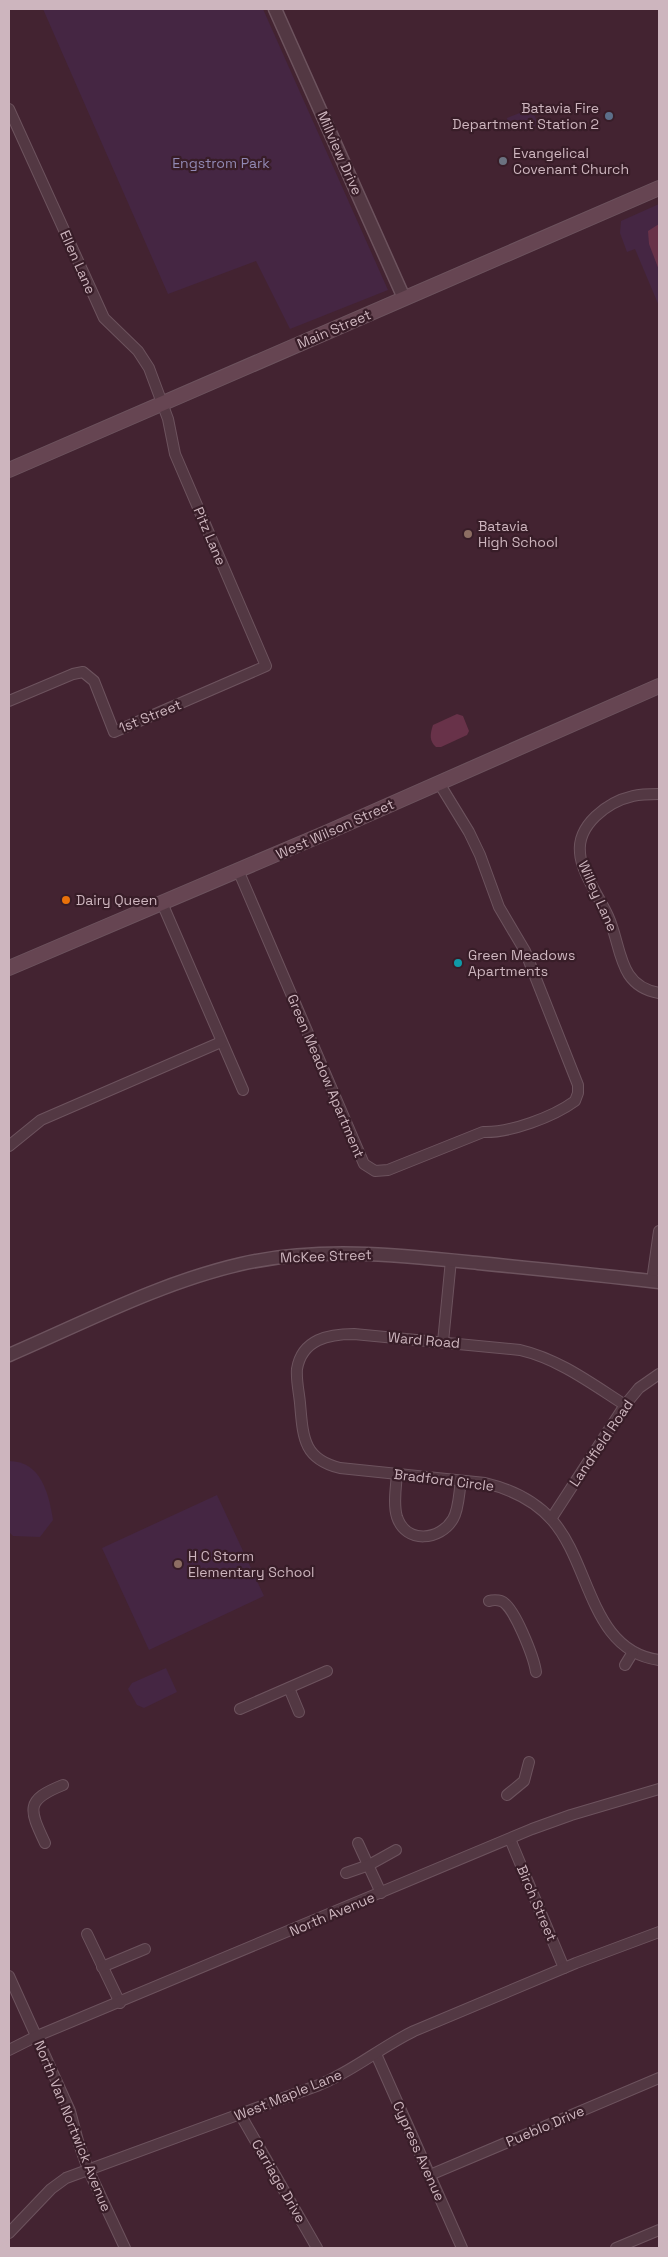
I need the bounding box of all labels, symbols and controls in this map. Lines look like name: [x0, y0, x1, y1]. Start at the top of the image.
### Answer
place label: Batavia Fire Department Station 2: [452, 99, 599, 133]
street label: Millview Drive: [313, 108, 367, 198]
marker: Batavia Fire Department Station 2: [603, 110, 615, 122]
place label: Evangelical Covenant Church: [513, 144, 629, 178]
park label: Engstrom Park: [172, 154, 270, 172]
marker: Evangelical Covenant Church: [497, 155, 509, 167]
street label: Ellen Lane: [56, 227, 100, 297]
street label: Main Street: [294, 305, 374, 353]
street label: Pitz Lane: [190, 504, 230, 568]
place label: Batavia High School: [478, 517, 558, 551]
marker: Batavia High School: [462, 528, 474, 540]
street label: 1st Street: [116, 695, 184, 737]
street label: West Wilson Street: [273, 795, 397, 863]
street label: Willey Lane: [574, 858, 622, 934]
place label: Dairy Queen: [76, 891, 157, 909]
marker: Dairy Queen: [60, 894, 72, 906]
place label: Green Meadows Apartments: [468, 946, 575, 980]
marker: Green Meadows Apartments: [452, 957, 464, 969]
street label: Green Meadow Apartment: [283, 991, 369, 1161]
street label: McKee Street: [280, 1245, 372, 1267]
street label: Ward Road: [387, 1328, 461, 1352]
street label: Landfield Road: [565, 1396, 637, 1490]
street label: Bradford Circle: [393, 1465, 495, 1495]
place label: H C Storm Elementary School: [188, 1547, 314, 1581]
marker: H C Storm Elementary School: [172, 1558, 184, 1570]
street label: Birch Street: [513, 1862, 561, 1944]
street label: North Avenue: [287, 1888, 377, 1940]
street label: North Van Nortwick Avenue: [30, 2038, 116, 2214]
street label: West Maple Lane: [231, 2065, 345, 2125]
street label: Cypress Avenue: [389, 2098, 449, 2204]
street label: Pueblo Drive: [503, 2101, 587, 2151]
street label: Carriage Drive: [248, 2136, 310, 2226]

